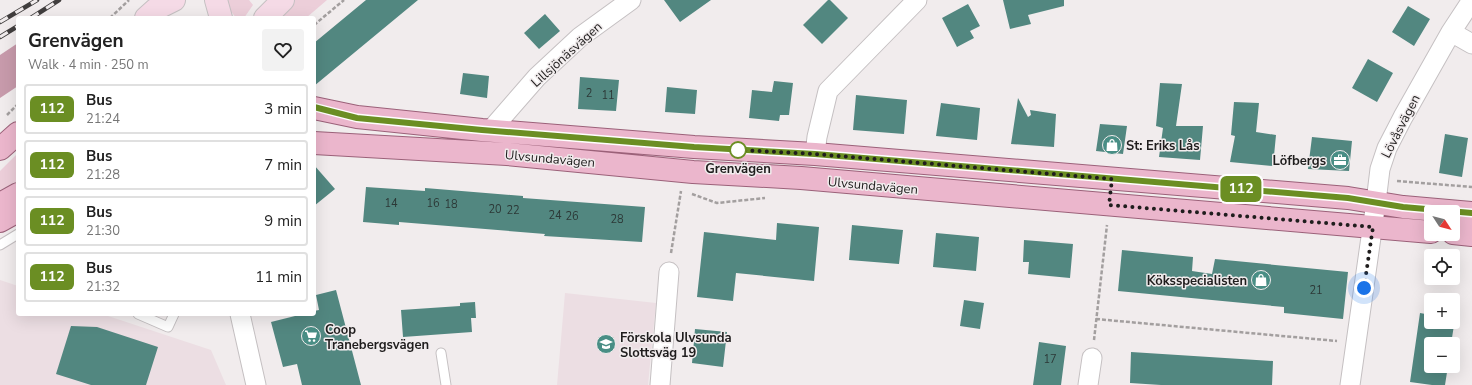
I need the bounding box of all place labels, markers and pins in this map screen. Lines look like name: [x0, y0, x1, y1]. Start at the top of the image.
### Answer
shop icon: St: Eriks Lås: [1101, 134, 1123, 156]
place label: St: Eriks Lås: [1126, 137, 1200, 155]
marker: Grenvägen: [729, 141, 747, 159]
office icon: Löfbergs: [1329, 149, 1351, 171]
place label: Löfbergs: [1273, 152, 1326, 170]
place label: Grenvägen: [705, 160, 771, 178]
shop icon: Köksspecialisten: [1250, 269, 1272, 291]
place label: Köksspecialisten: [1147, 272, 1247, 290]
place label: Coop Tranebergsvägen: [325, 321, 429, 354]
supermarket icon: Coop Tranebergsvägen: [300, 325, 322, 347]
place label: Förskola Ulvsunda Slottsväg 19: [620, 329, 732, 362]
school or university icon: Förskola Ulvsunda Slottsväg 19: [595, 333, 617, 355]

